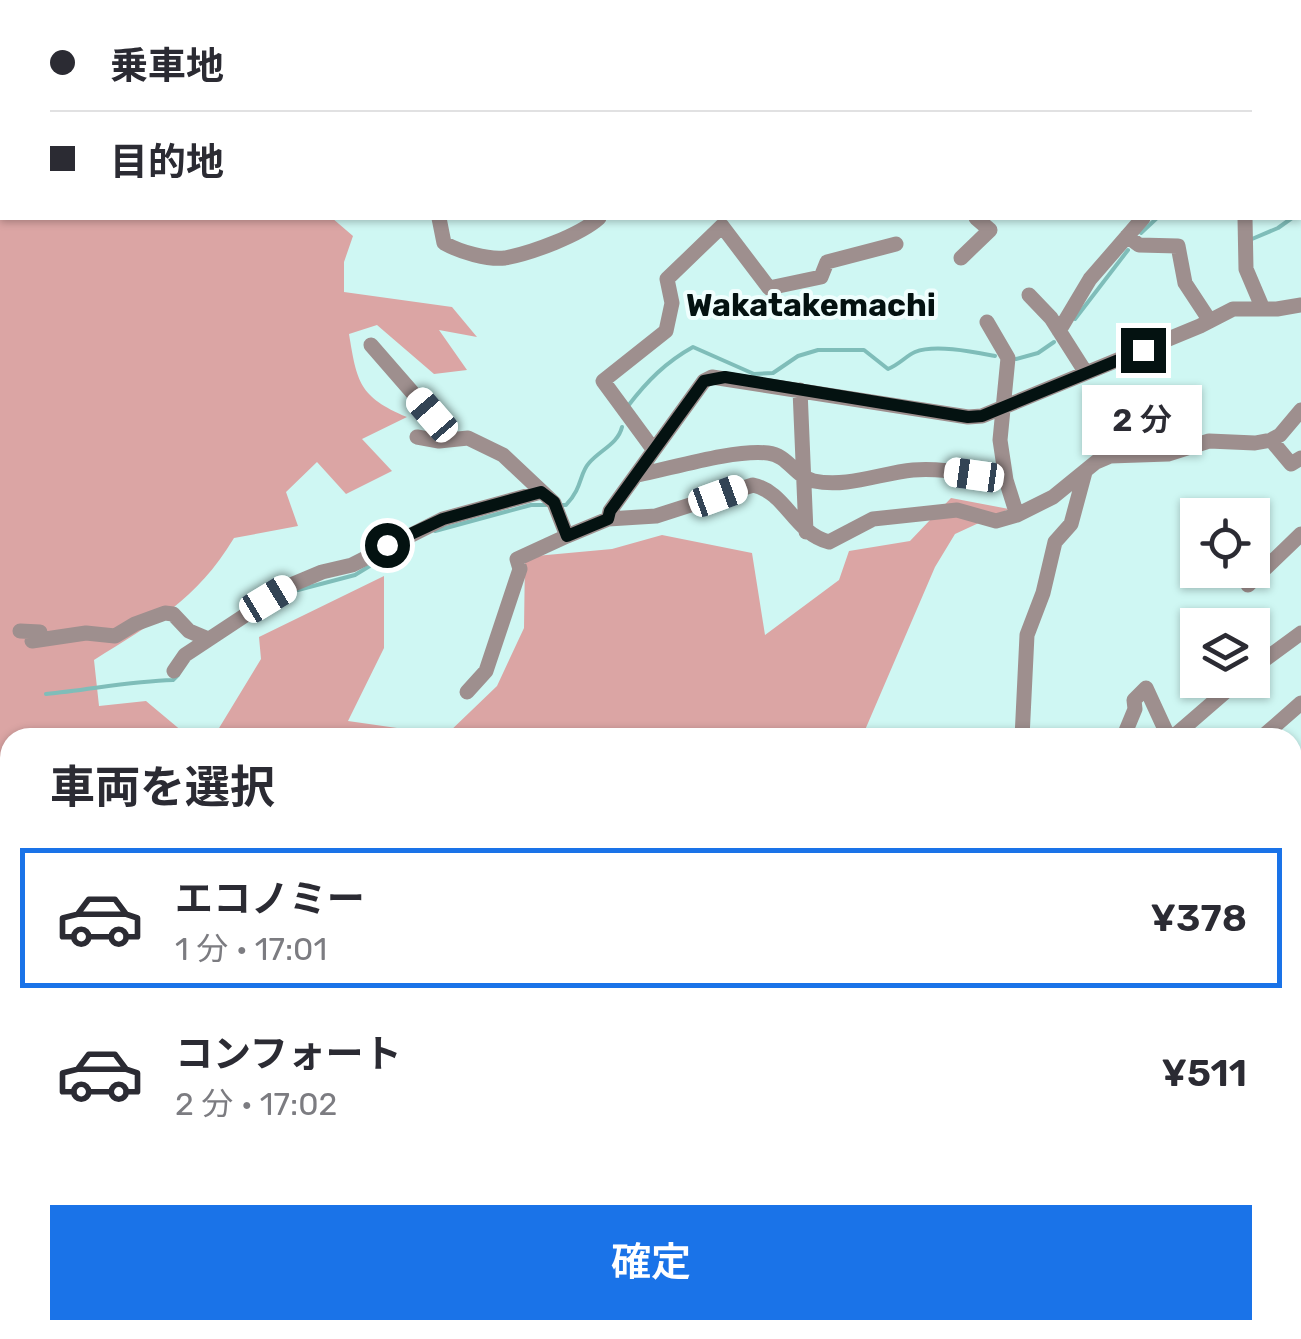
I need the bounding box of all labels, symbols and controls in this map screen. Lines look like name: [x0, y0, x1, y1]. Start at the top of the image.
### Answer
text: 乗車地: [110, 43, 224, 89]
text: 目的地: [110, 139, 224, 185]
district label: Wakatakemachi: [686, 286, 936, 324]
route end: [1121, 328, 1166, 373]
car: [401, 383, 463, 447]
callout: 2 分: [1083, 385, 1203, 455]
text: 2 分: [1112, 401, 1172, 439]
car: [942, 456, 1006, 494]
car: [685, 472, 751, 520]
map controls: [1180, 498, 1270, 698]
button: locate: [1180, 498, 1270, 588]
route start: [365, 523, 410, 568]
car: [235, 571, 301, 627]
button: layers: [1180, 608, 1270, 698]
text: 車両を選択: [50, 761, 275, 814]
icon: car: [55, 873, 145, 963]
text: エコノミー: [175, 876, 365, 922]
text: ¥378: [1151, 895, 1247, 941]
text: 1 分 · 17:01: [175, 930, 327, 968]
icon: car: [55, 1028, 145, 1118]
text: コンフォート: [175, 1031, 402, 1077]
text: ¥511: [1161, 1050, 1247, 1096]
text: 2 分 · 17:02: [175, 1085, 337, 1123]
button: 確定: [50, 1205, 1252, 1320]

